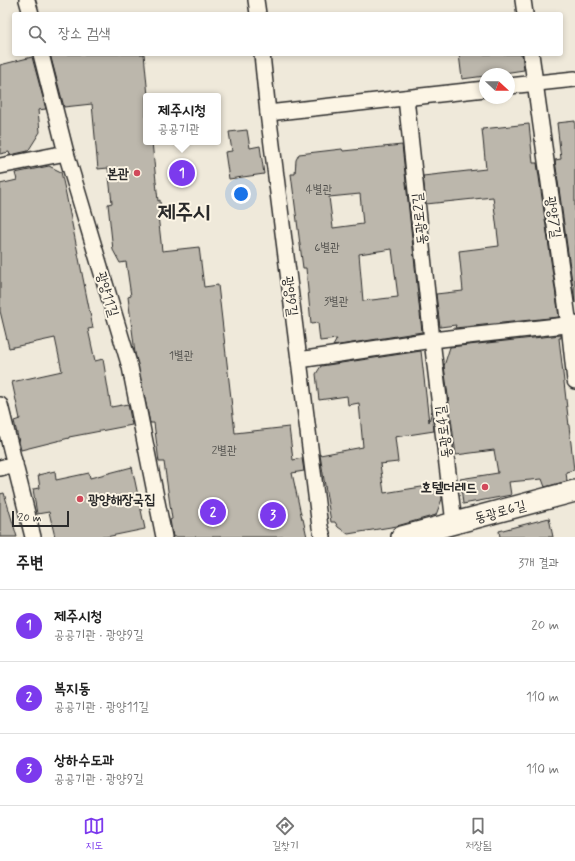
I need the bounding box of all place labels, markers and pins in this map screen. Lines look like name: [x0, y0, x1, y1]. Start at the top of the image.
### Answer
pin: 1: [169, 158, 195, 188]
place label: 본관: [106, 165, 130, 183]
marker: 본관: [132, 168, 142, 178]
place label: 호텔더레드: [421, 479, 477, 497]
marker: 호텔더레드: [480, 482, 490, 492]
place label: 광양해장국집: [88, 491, 156, 509]
marker: 광양해장국집: [75, 494, 85, 504]
pin: 2: [200, 497, 226, 527]
pin: 3: [260, 500, 286, 530]

